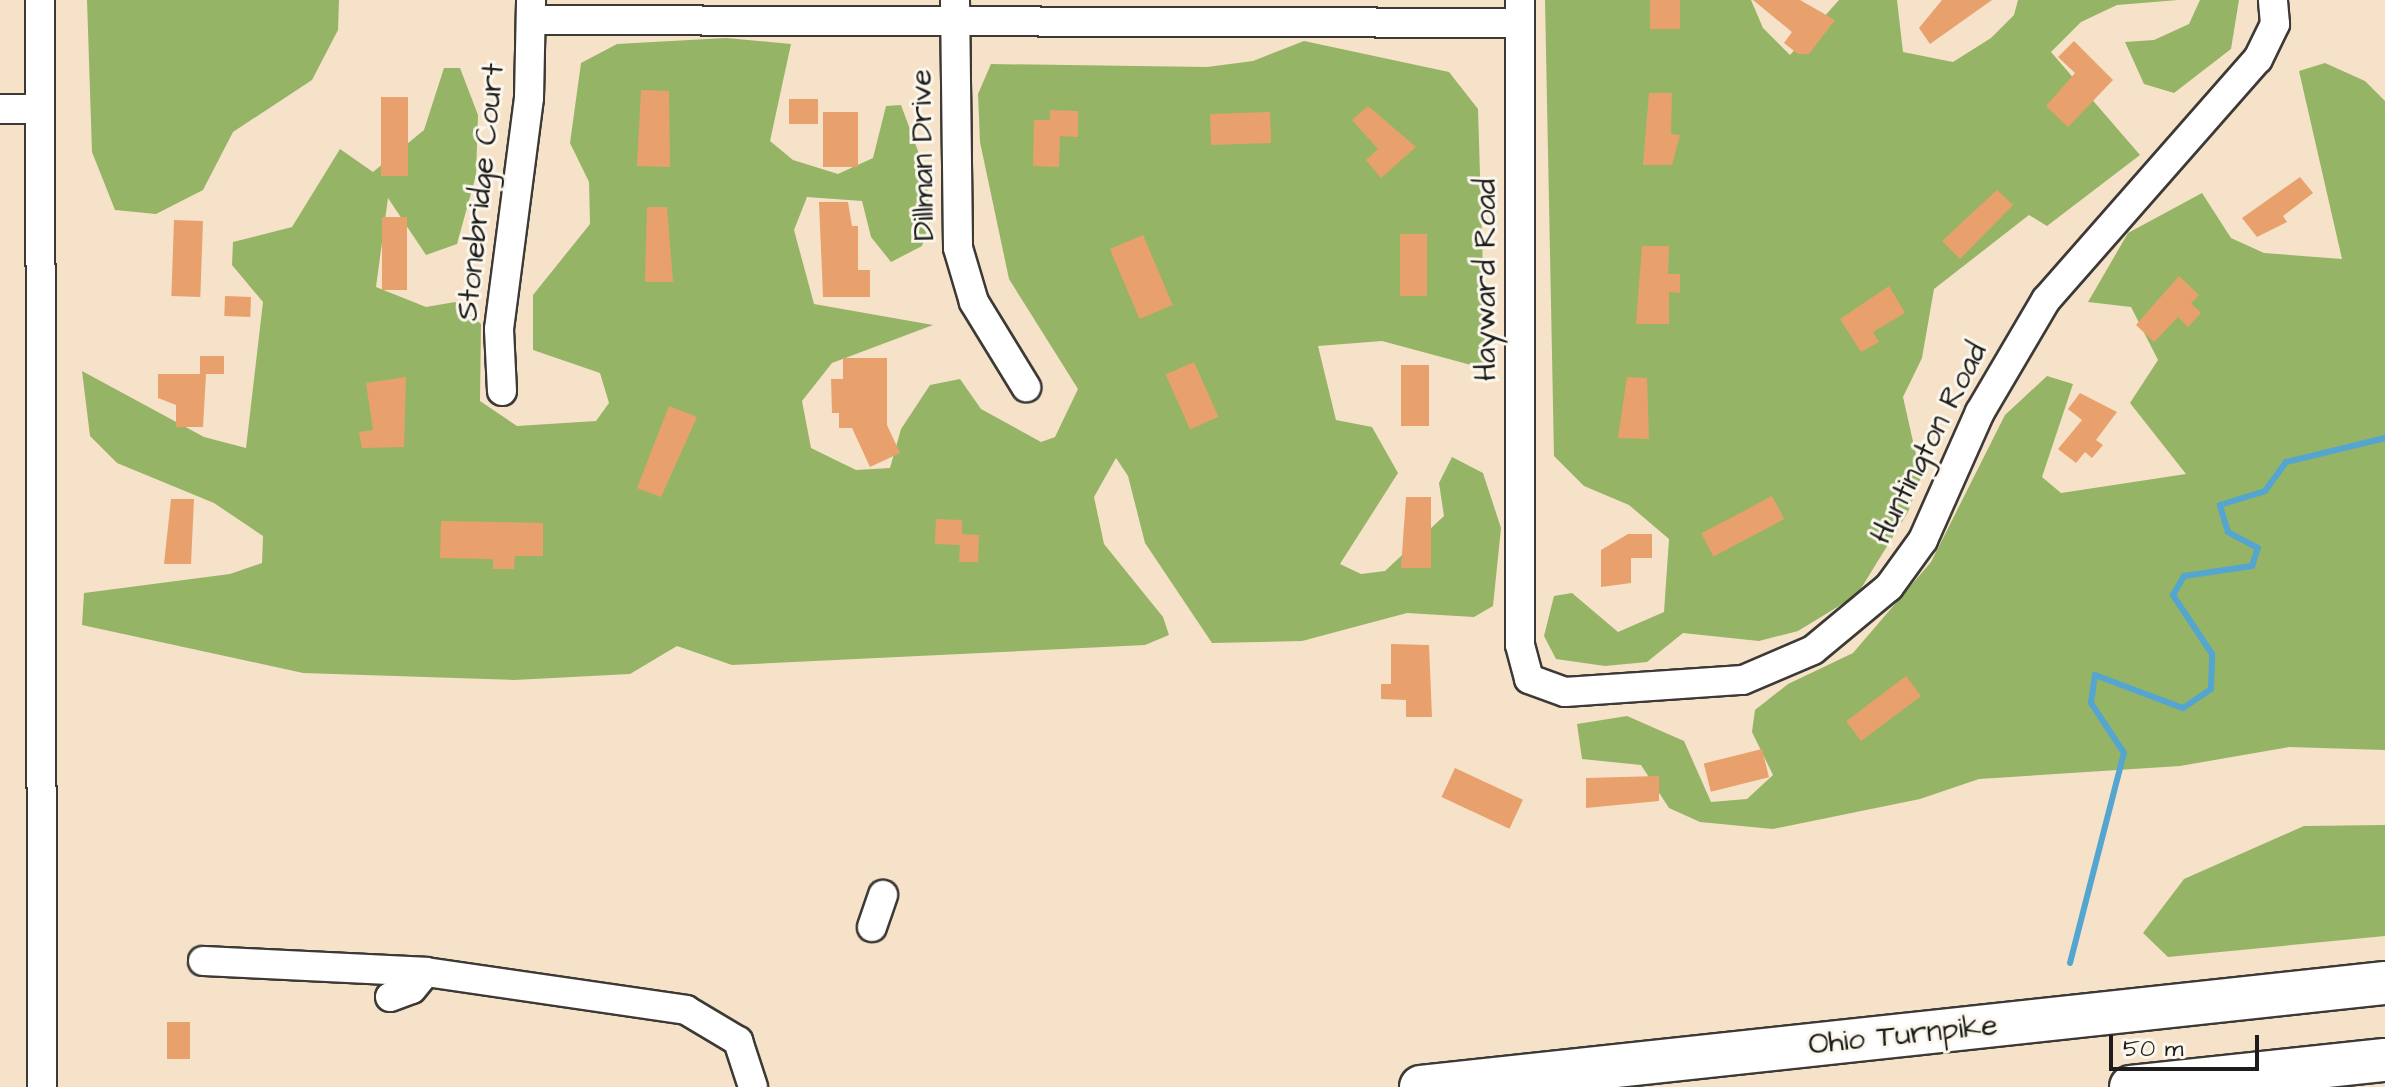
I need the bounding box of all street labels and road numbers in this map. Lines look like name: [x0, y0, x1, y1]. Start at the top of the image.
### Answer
street label: Stonebridge Court: [450, 62, 512, 322]
street label: Dillman Drive: [904, 69, 942, 241]
street label: Hayward Road: [1468, 179, 1504, 381]
street label: Huntington Road: [1863, 337, 1995, 549]
street label: Ohio Turnpike: [1807, 1007, 1999, 1063]

